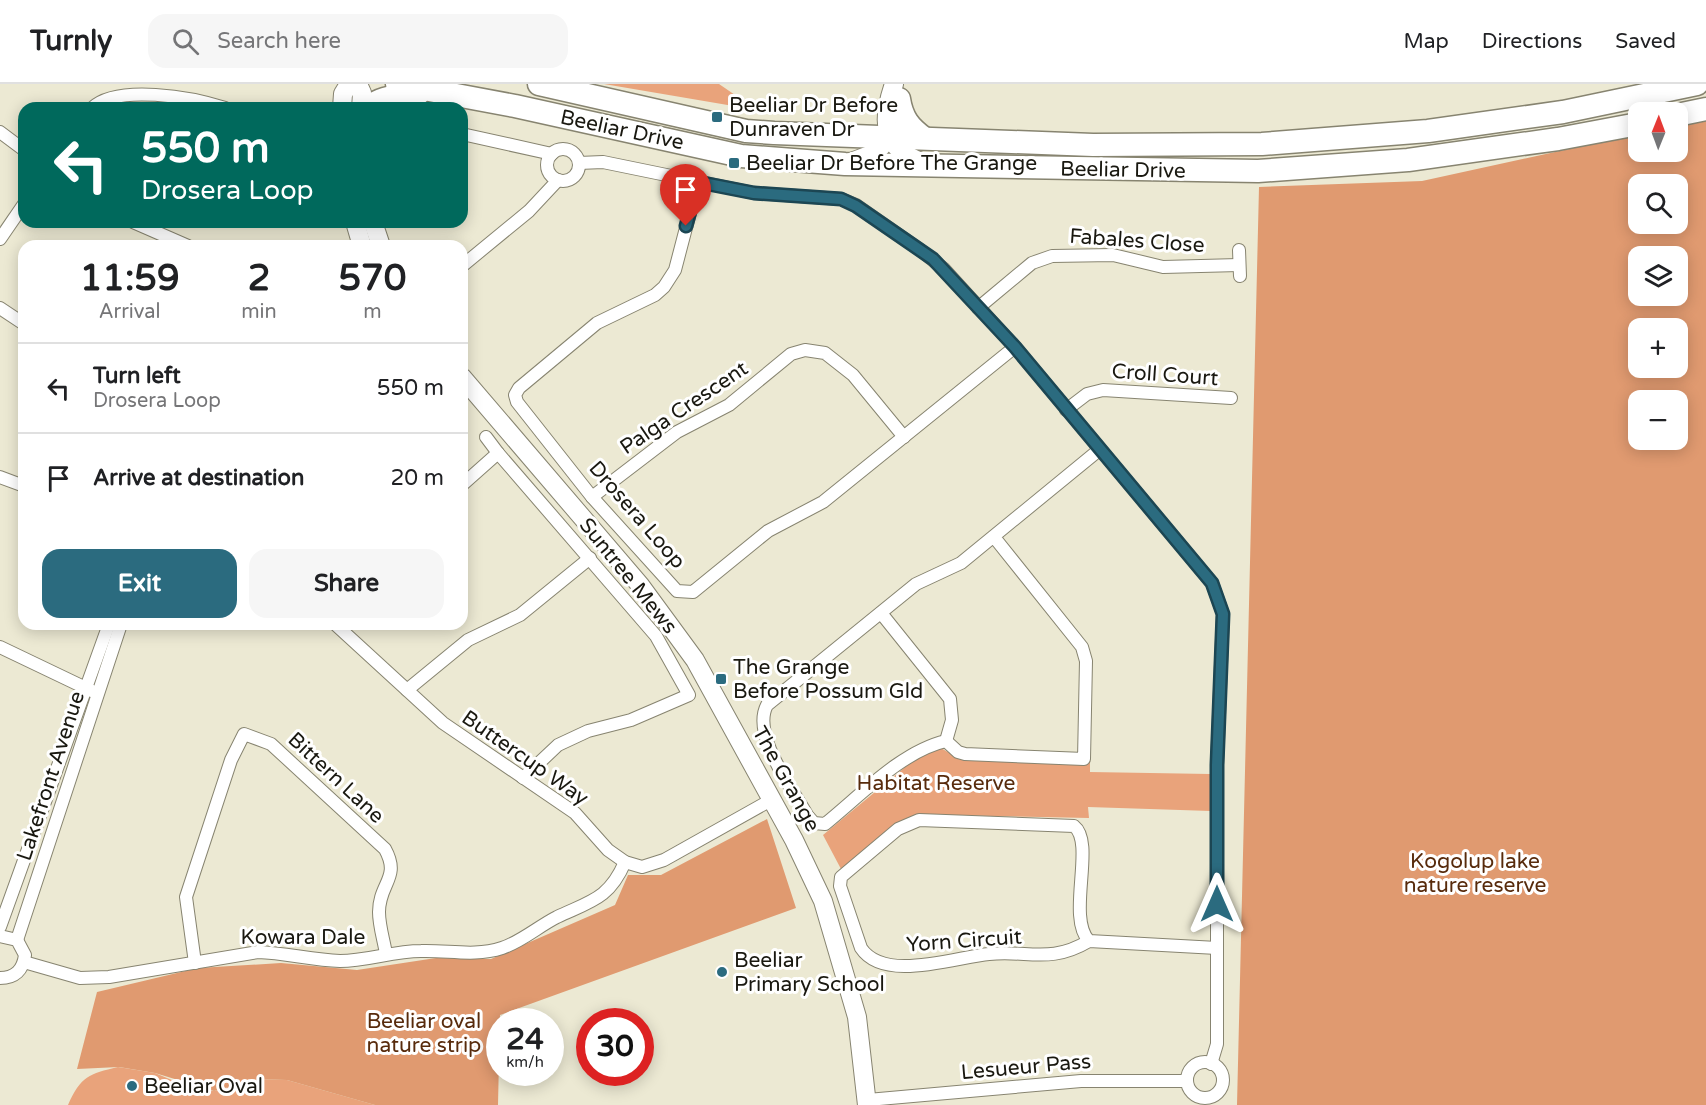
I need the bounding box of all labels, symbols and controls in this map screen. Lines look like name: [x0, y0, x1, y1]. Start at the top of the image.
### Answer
search box: [148, 14, 568, 68]
text: Turnly: [30, 24, 112, 58]
icon: search: [169, 25, 202, 58]
text: Search here: [217, 28, 341, 54]
text: Map: [1403, 29, 1449, 54]
text: Directions: [1482, 29, 1582, 54]
text: Saved: [1615, 29, 1676, 54]
place label: Beeliar Dr Before Dunraven Dr: [729, 93, 898, 142]
north arrow: [1628, 102, 1688, 162]
map controls: [1628, 102, 1688, 450]
street label: Beeliar Drive: [558, 105, 686, 155]
marker: Beeliar Dr Before Dunraven Dr: [710, 110, 724, 124]
text: 550 m: [141, 123, 270, 174]
icon: left: [42, 126, 120, 204]
place label: Beeliar Dr Before The Grange: [746, 151, 1037, 176]
marker: Beeliar Dr Before The Grange: [727, 156, 741, 170]
street label: Beeliar Drive: [1060, 156, 1186, 184]
pin: [660, 164, 711, 226]
icon: arrive: [669, 173, 702, 206]
text: Drosera Loop: [141, 174, 314, 207]
button: search: [1628, 174, 1688, 234]
street label: Fabales Close: [1069, 224, 1205, 258]
button: layers: [1628, 246, 1688, 306]
text: 11:59: [80, 257, 180, 300]
text: 2: [248, 257, 270, 300]
text: 570: [338, 257, 406, 300]
text: Arrival: [99, 300, 161, 324]
text: min: [241, 300, 277, 324]
text: m: [363, 300, 382, 324]
button: +: [1628, 318, 1688, 378]
street label: Palga Crescent: [615, 356, 753, 460]
street label: Croll Court: [1111, 359, 1219, 391]
text: Turn left: [93, 363, 181, 389]
icon: left: [42, 372, 75, 405]
text: 550 m: [377, 375, 444, 401]
text: Drosera Loop: [93, 389, 221, 413]
button: −: [1628, 390, 1688, 450]
street label: Drosera Loop: [584, 456, 690, 574]
icon: arrive: [42, 462, 75, 495]
text: Arrive at destination: [93, 465, 304, 491]
text: 20 m: [390, 465, 444, 491]
street label: Suntree Mews: [574, 513, 682, 639]
button: Exit: [42, 549, 237, 618]
button: Share: [249, 549, 444, 618]
place label: The Grange Before Possum Gld: [733, 655, 923, 704]
marker: The Grange Before Possum Gld: [714, 672, 728, 686]
street label: Lakefront Avenue: [12, 688, 90, 864]
street label: Buttercup Way: [457, 705, 593, 811]
street label: The Grange: [747, 722, 825, 836]
street label: Bittern Lane: [283, 727, 389, 829]
park label: Habitat Reserve: [857, 771, 1016, 796]
park label: Kogolup lake nature reserve: [1404, 849, 1546, 898]
position arrow: [1185, 872, 1249, 936]
street label: Yorn Circuit: [905, 924, 1023, 958]
street label: Kowara Dale: [241, 925, 365, 950]
place label: Beeliar Primary School: [734, 948, 885, 997]
marker: Beeliar Primary School: [715, 965, 729, 979]
speed limit sign: 30: [576, 1008, 654, 1086]
park label: Beeliar oval nature strip: [367, 1009, 481, 1058]
text: 24: [506, 1021, 544, 1058]
street label: Lesueur Pass: [960, 1049, 1092, 1085]
text: km/h: [506, 1053, 544, 1071]
place label: Beeliar Oval: [144, 1074, 263, 1099]
marker: Beeliar Oval: [125, 1079, 139, 1093]

